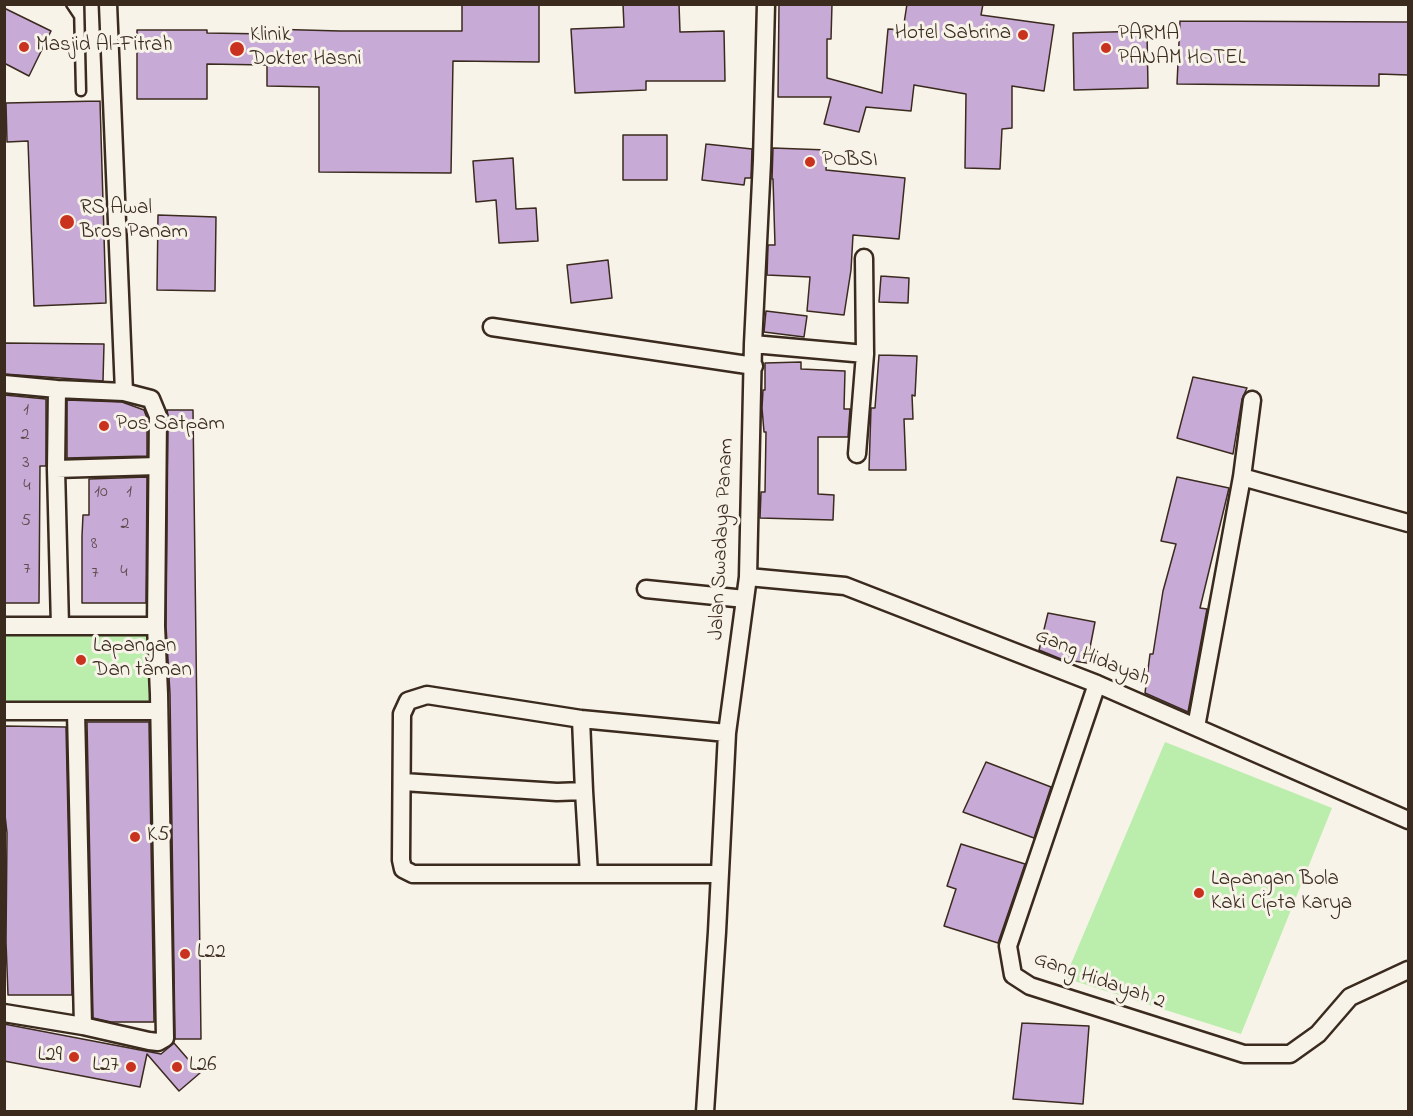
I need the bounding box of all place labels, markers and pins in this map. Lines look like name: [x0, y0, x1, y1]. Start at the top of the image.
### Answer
place label: Hotel Sabrina: [895, 22, 1011, 48]
place label: PARMA PANAM HOTEL: [1118, 23, 1245, 73]
place label: Klinik Dokter Hasni: [250, 24, 361, 74]
marker: Hotel Sabrina: [1016, 28, 1030, 42]
place label: Masjid Al-Fitrah: [36, 34, 172, 60]
marker: Masjid Al-Fitrah: [17, 40, 31, 54]
marker: Klinik Dokter Hasni: [228, 40, 246, 58]
marker: PARMA PANAM HOTEL: [1099, 41, 1113, 55]
place label: POBSI: [822, 149, 878, 175]
marker: POBSI: [803, 155, 817, 169]
place label: RS Awal Bros Panam: [80, 197, 188, 247]
marker: RS Awal Bros Panam: [58, 213, 76, 231]
place label: Pos Satpam: [116, 413, 225, 439]
marker: Pos Satpam: [97, 419, 111, 433]
place label: Lapangan Dan taman: [93, 635, 192, 685]
marker: Lapangan Dan taman: [74, 653, 88, 667]
place label: K5: [147, 824, 169, 850]
marker: K5: [128, 830, 142, 844]
place label: Lapangan Bola Kaki Cipta Karya: [1211, 868, 1352, 918]
marker: Lapangan Bola Kaki Cipta Karya: [1192, 886, 1206, 900]
place label: L22: [197, 941, 226, 967]
marker: L22: [178, 947, 192, 961]
place label: L29: [37, 1044, 62, 1070]
marker: L29: [67, 1050, 81, 1064]
place label: L27: [92, 1054, 119, 1080]
place label: L26: [189, 1054, 216, 1080]
marker: L27: [124, 1060, 138, 1074]
marker: L26: [170, 1060, 184, 1074]

